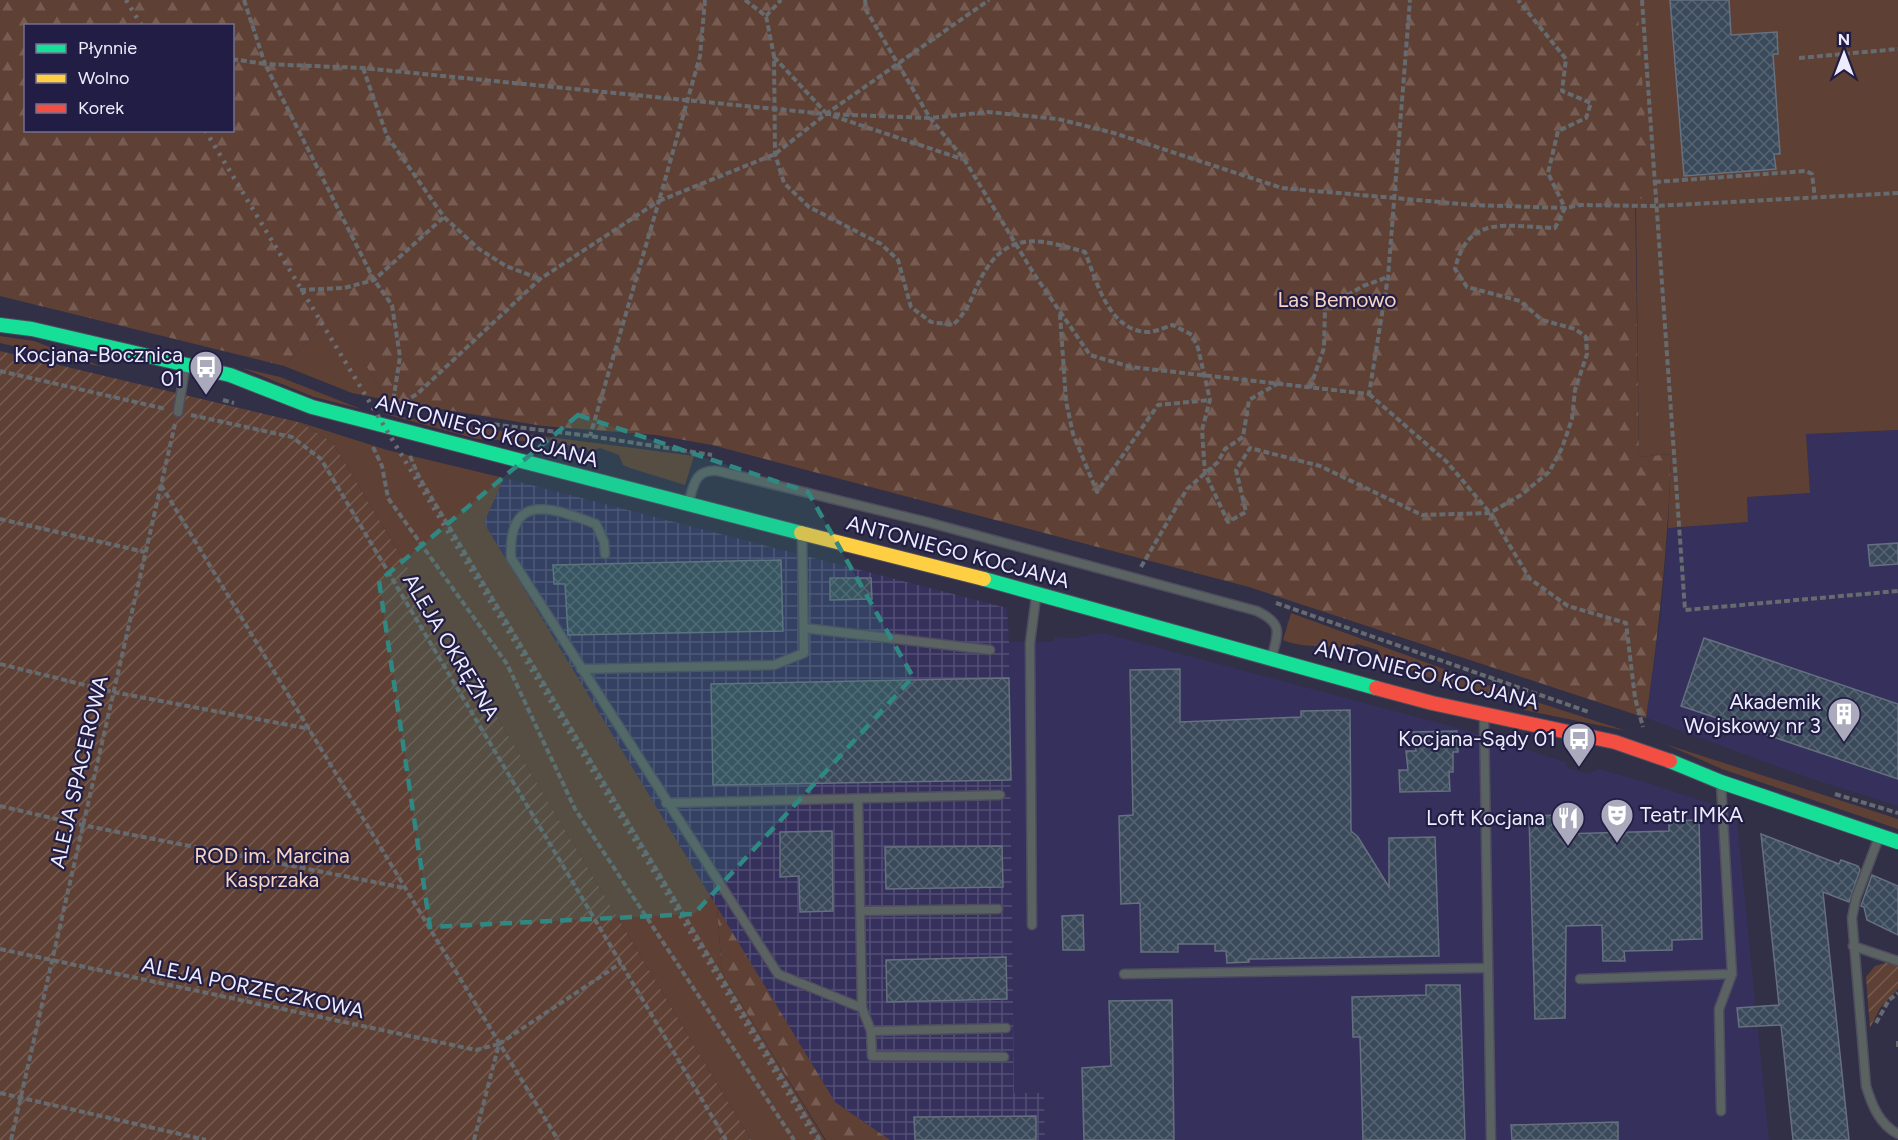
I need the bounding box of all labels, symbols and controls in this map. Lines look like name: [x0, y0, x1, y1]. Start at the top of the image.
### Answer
legend: [24, 24, 234, 132]
north arrow: [1814, 24, 1874, 84]
text: N: [1838, 30, 1850, 49]
text: Płynnie: [78, 37, 137, 59]
text: Wolno: [78, 67, 129, 89]
text: Korek: [78, 97, 124, 119]
park label: Las Bemowo: [1277, 287, 1397, 312]
place label: Kocjana-Bocznica 01: [14, 342, 183, 391]
bus stop icon: Kocjana-Bocznica 01: [188, 349, 224, 396]
street label: ANTONIEGO KOCJANA: [373, 389, 601, 472]
street label: ANTONIEGO KOCJANA: [844, 510, 1072, 593]
street label: ALEJA OKRĘŻNA: [398, 569, 505, 724]
street label: ANTONIEGO KOCJANA: [1313, 635, 1542, 714]
street label: ALEJA SPACEROWA: [44, 673, 113, 871]
place label: Akademik Wojskowy nr 3: [1684, 689, 1822, 738]
building icon: Akademik Wojskowy nr 3: [1826, 696, 1862, 743]
bus stop icon: Kocjana-Sądy 01: [1561, 721, 1597, 768]
place label: Kocjana-Sądy 01: [1398, 726, 1556, 751]
theatre icon: Teatr IMKA: [1599, 797, 1635, 844]
restaurant icon: Loft Kocjana: [1550, 800, 1586, 847]
place label: Teatr IMKA: [1640, 802, 1743, 827]
place label: Loft Kocjana: [1426, 805, 1545, 830]
park label: ROD im. Marcina Kasprzaka: [194, 843, 350, 892]
street label: ALEJA PORZECZKOWA: [140, 952, 366, 1023]

